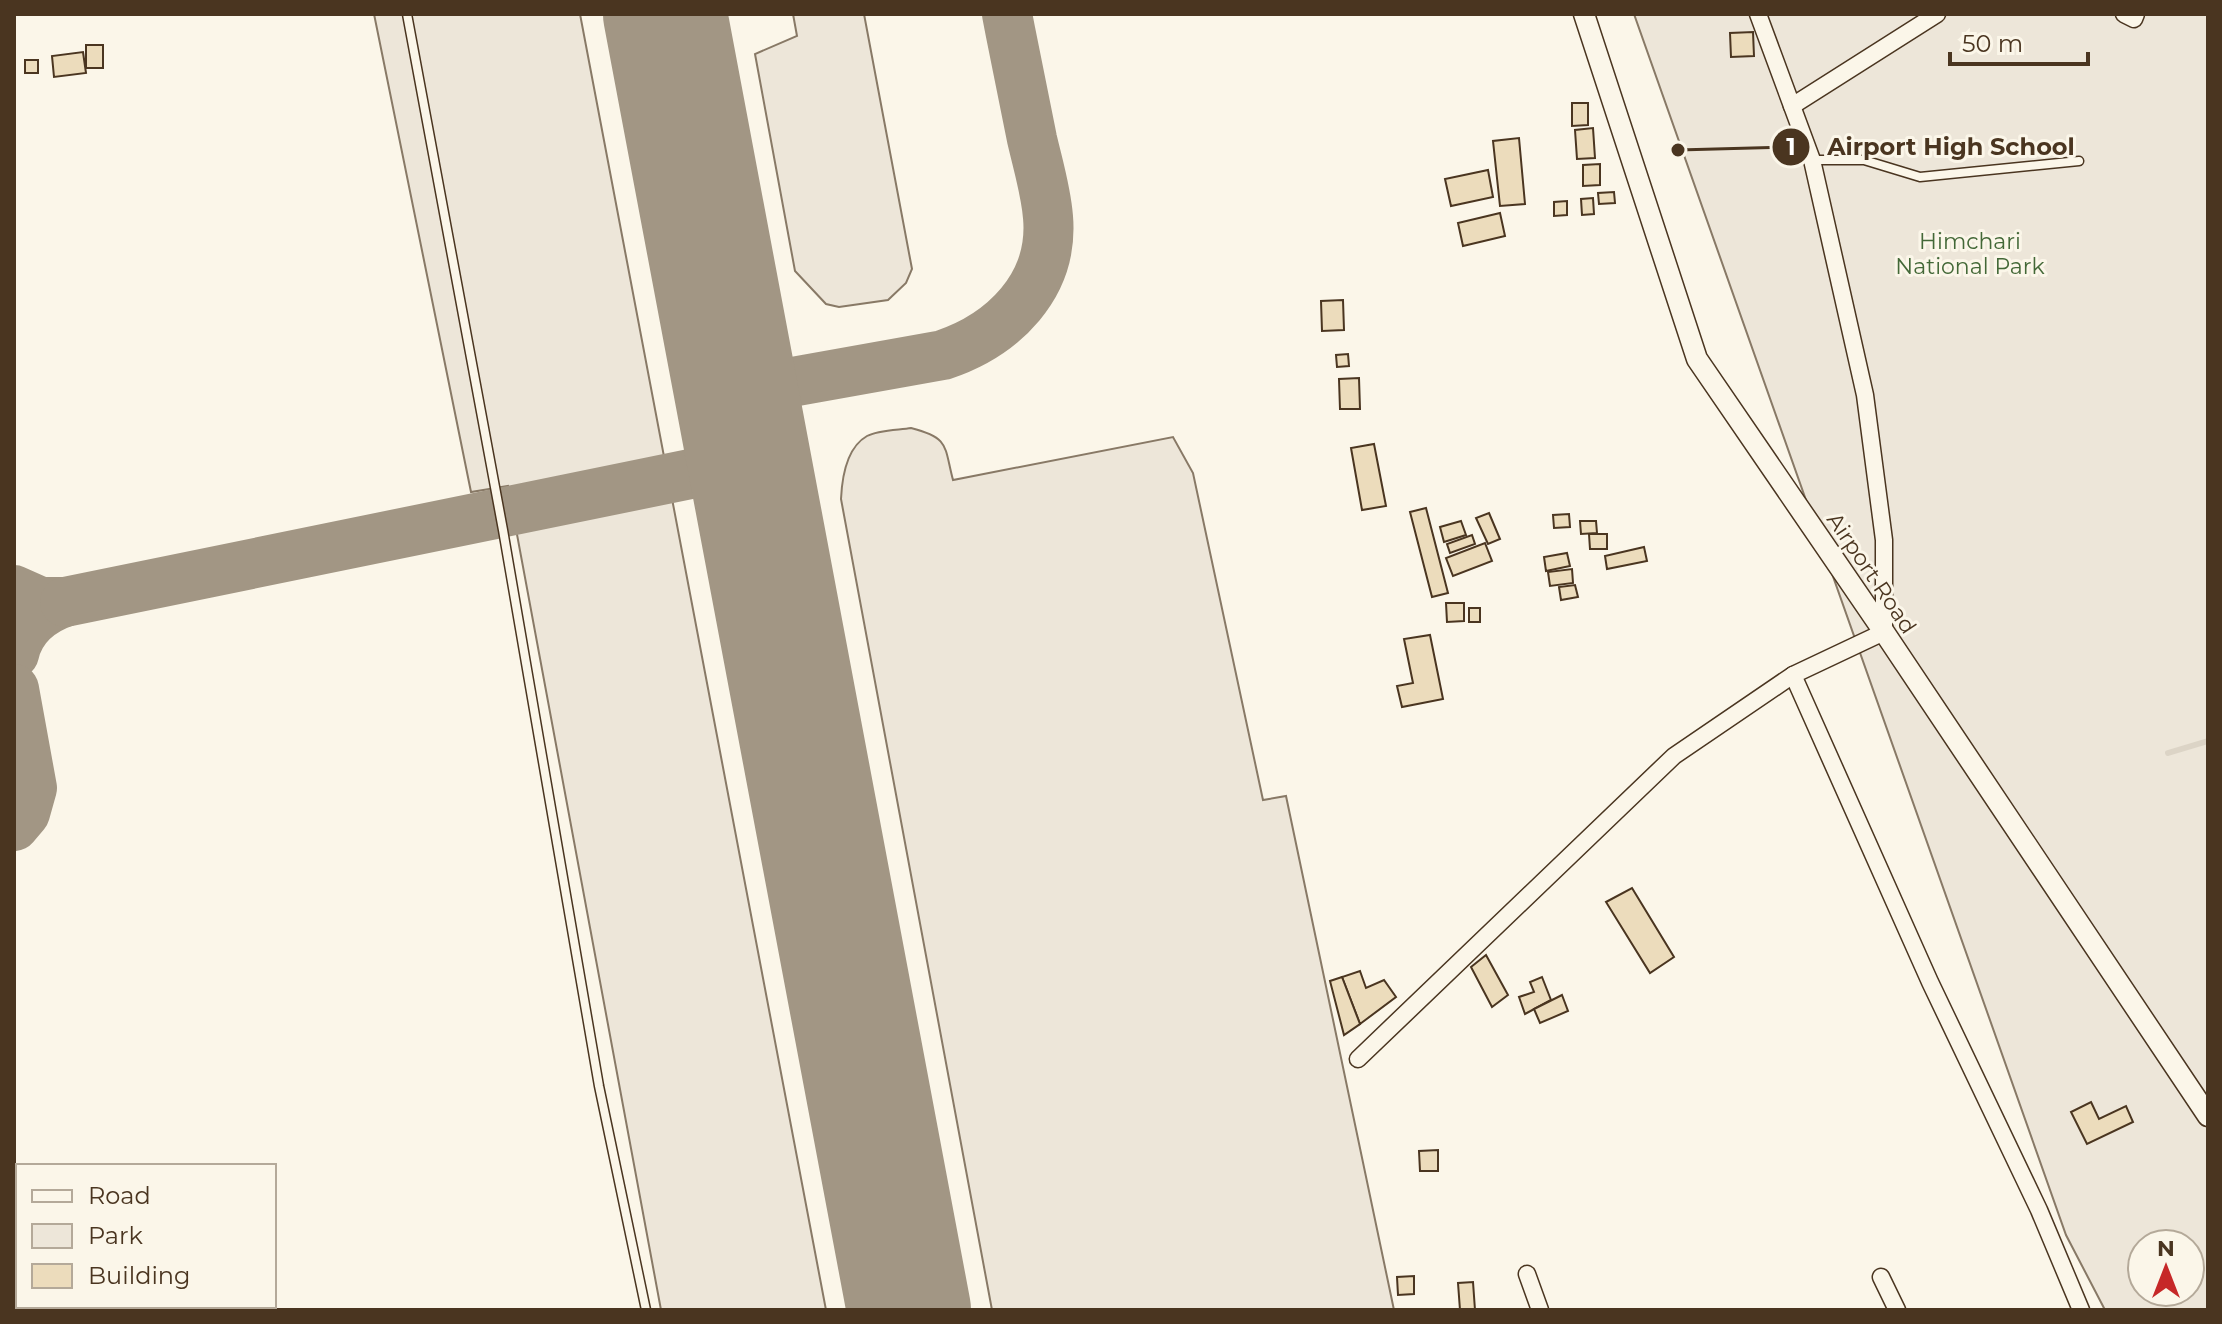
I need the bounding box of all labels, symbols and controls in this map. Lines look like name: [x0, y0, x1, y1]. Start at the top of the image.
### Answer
scale bar: [1950, 16, 2088, 66]
text: 50 m: [1962, 29, 2023, 58]
callout: Airport High School: [1771, 123, 2091, 171]
text: 1: [1786, 132, 1796, 161]
text: Airport High School: [1826, 132, 2075, 161]
park label: Himchari National Park: [1895, 228, 2045, 280]
street label: Airport Road: [1821, 508, 1922, 639]
legend: [16, 1164, 276, 1308]
text: Road: [88, 1181, 151, 1210]
text: Park: [88, 1221, 143, 1250]
north arrow: [2126, 1228, 2206, 1308]
text: N: [2157, 1235, 2175, 1262]
text: Building: [88, 1261, 191, 1290]

